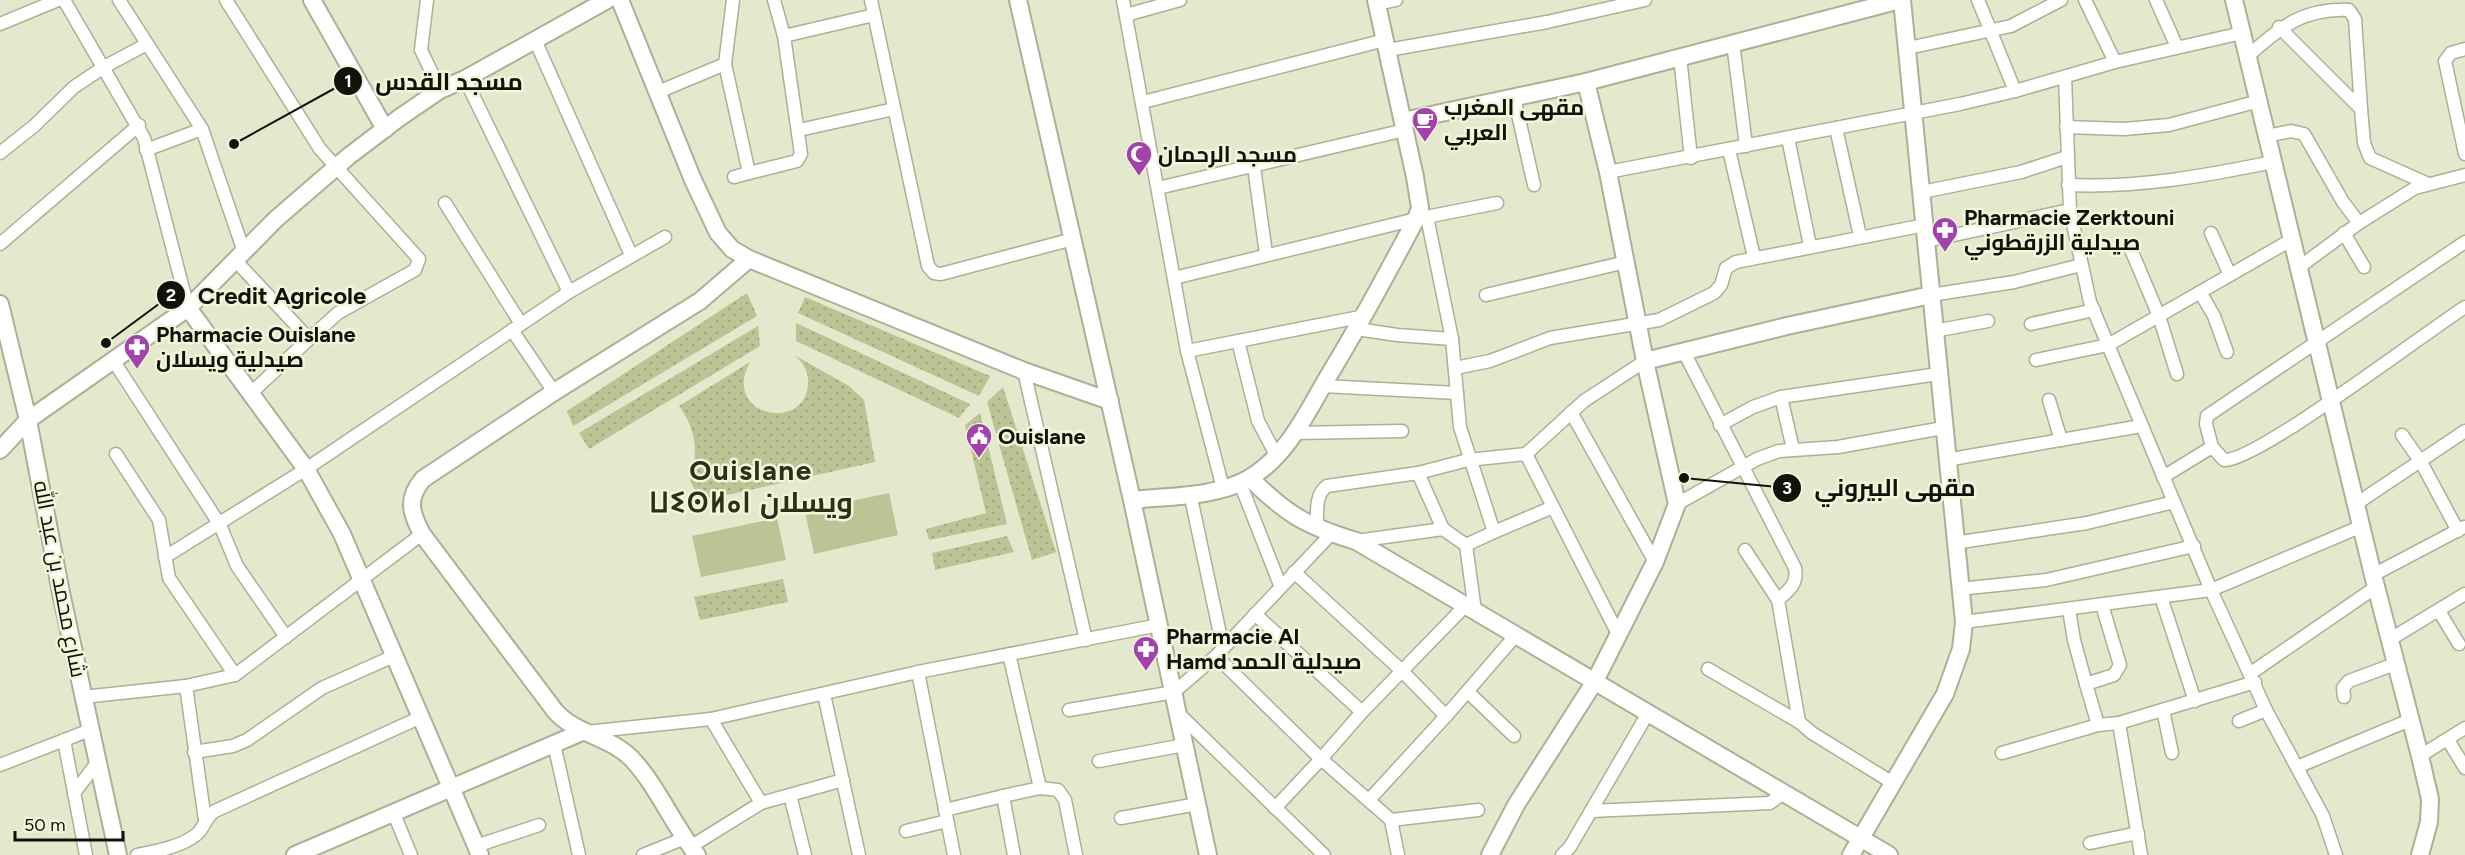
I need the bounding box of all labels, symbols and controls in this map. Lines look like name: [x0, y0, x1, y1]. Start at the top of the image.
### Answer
callout: مسجد القدس: [333, 60, 535, 102]
text: مسجد القدس: [375, 67, 523, 96]
text: 1: [344, 70, 352, 92]
place label: مقهى المغرب العربي: [1444, 94, 1584, 150]
cafe icon: مقهى المغرب العربي: [1410, 105, 1440, 143]
mosque icon: مسجد الرحمان: [1124, 139, 1154, 177]
place label: مسجد الرحمان: [1158, 141, 1297, 168]
place label: Pharmacie Zerktouni صيدلية الزرقطوني: [1964, 204, 2174, 260]
pharmacy icon: Pharmacie Zerktouni صيدلية الزرقطوني: [1930, 215, 1960, 253]
callout: Credit Agricole: [156, 274, 378, 316]
text: Credit Agricole: [198, 281, 366, 310]
text: 2: [166, 284, 176, 306]
place label: Pharmacie Ouislane صيدلية ويسلان: [156, 321, 356, 373]
pharmacy icon: Pharmacie Ouislane صيدلية ويسلان: [122, 332, 152, 370]
public building icon: Ouislane: [964, 421, 994, 459]
place label: Ouislane: [998, 423, 1086, 450]
district label: Ouislane ⵡⵉⵙⵍⴰⵏ ويسلان: [649, 453, 853, 519]
callout: مقهى البيروني: [1772, 467, 1987, 509]
text: مقهى البيروني: [1814, 473, 1976, 507]
text: 3: [1782, 477, 1792, 499]
street label: شارع محمد بن عبد الله: [27, 478, 93, 680]
place label: Pharmacie Al Hamd صيدلية الحمد: [1166, 623, 1362, 675]
pharmacy icon: Pharmacie Al Hamd صيدلية الحمد: [1131, 634, 1161, 672]
scale bar: [15, 804, 123, 842]
text: 50 m: [24, 814, 66, 836]

